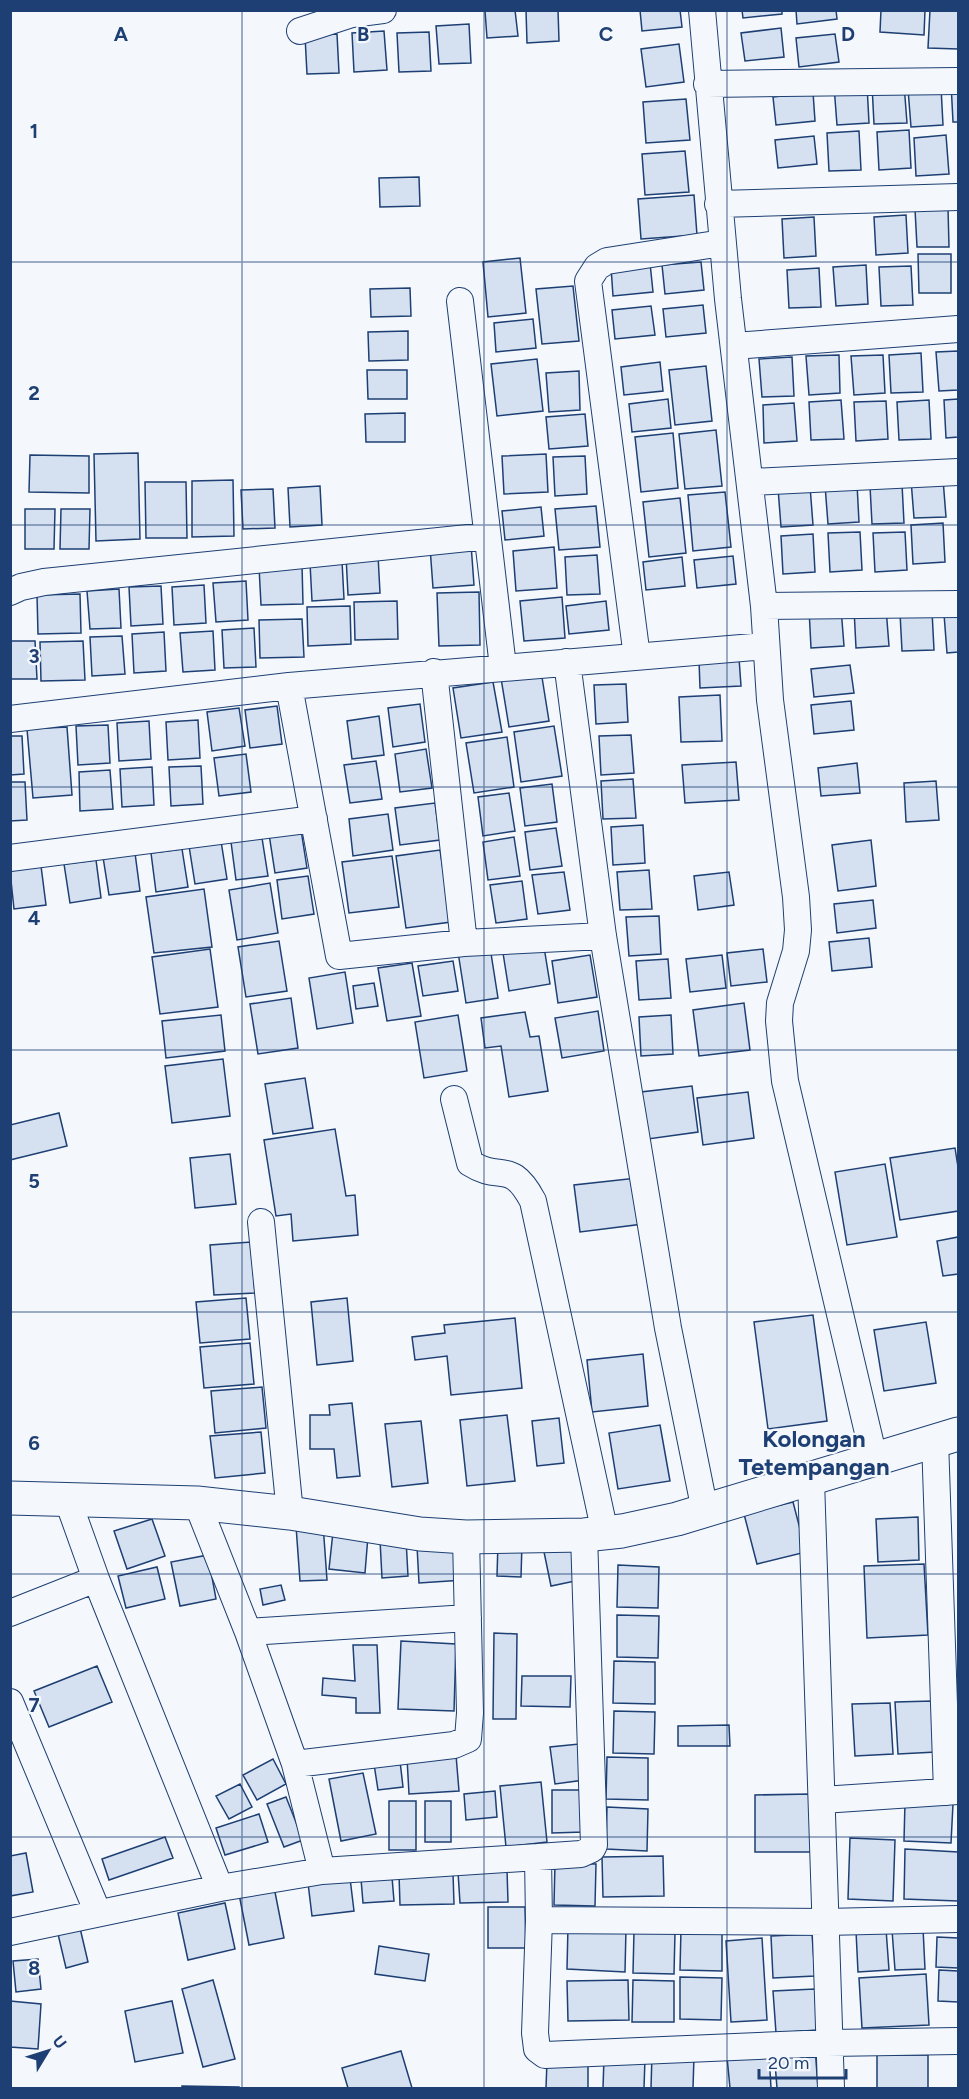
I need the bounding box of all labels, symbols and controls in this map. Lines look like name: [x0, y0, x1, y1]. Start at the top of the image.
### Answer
text: A: [114, 22, 129, 46]
text: B: [357, 22, 369, 46]
text: C: [599, 22, 613, 46]
text: D: [841, 22, 855, 46]
text: 1: [30, 119, 38, 143]
text: 2: [28, 381, 40, 405]
text: 3: [28, 644, 40, 668]
text: 4: [28, 906, 41, 930]
text: 5: [28, 1169, 40, 1193]
district label: Kolongan Tetempangan: [738, 1424, 890, 1481]
text: 6: [28, 1431, 40, 1455]
text: 7: [28, 1693, 40, 1717]
text: 8: [28, 1956, 40, 1980]
north arrow: [18, 2021, 78, 2081]
text: U: [48, 2032, 70, 2052]
scale bar: [759, 2042, 846, 2080]
text: 20 m: [768, 2052, 809, 2074]

